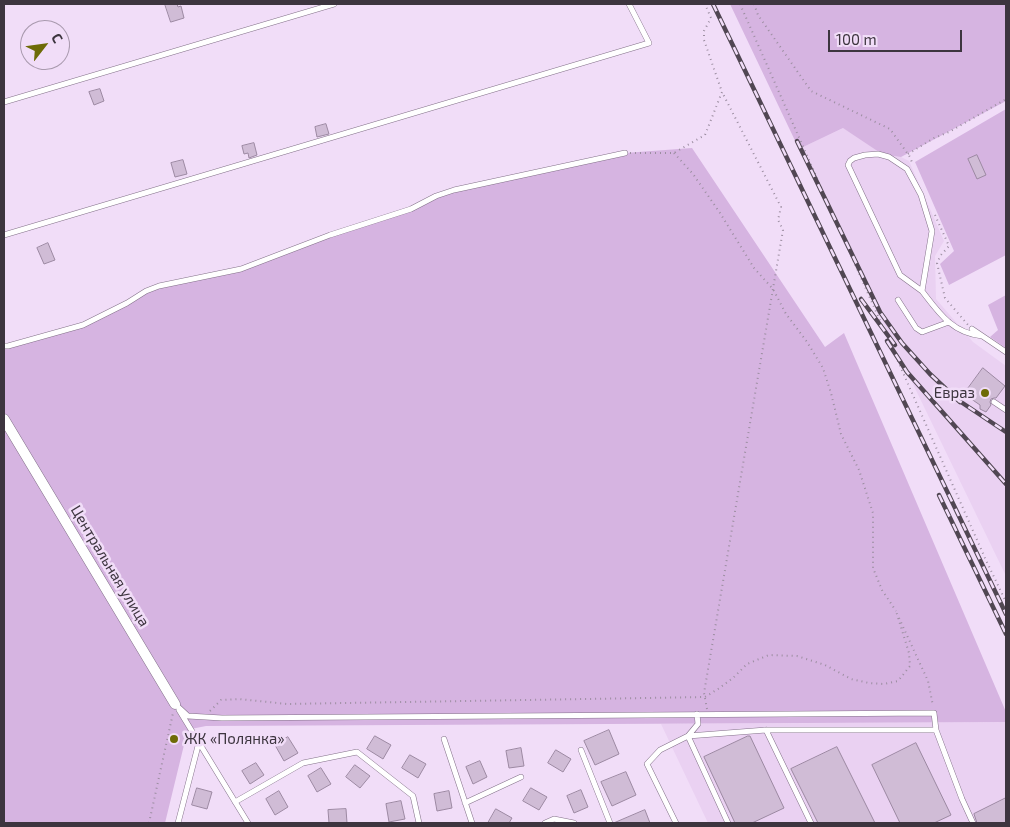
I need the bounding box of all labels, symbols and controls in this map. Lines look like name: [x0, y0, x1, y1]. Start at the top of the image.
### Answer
north arrow: [20, 20, 70, 70]
scale bar: [830, 20, 964, 52]
text: С: [48, 30, 67, 46]
text: 100 m: [836, 30, 877, 48]
place label: Евраз: [934, 384, 975, 402]
marker: Евраз: [979, 387, 991, 399]
street label: Центральная улица: [67, 502, 153, 630]
place label: ЖК «Полянка»: [184, 730, 285, 748]
marker: ЖК «Полянка»: [168, 733, 180, 745]

